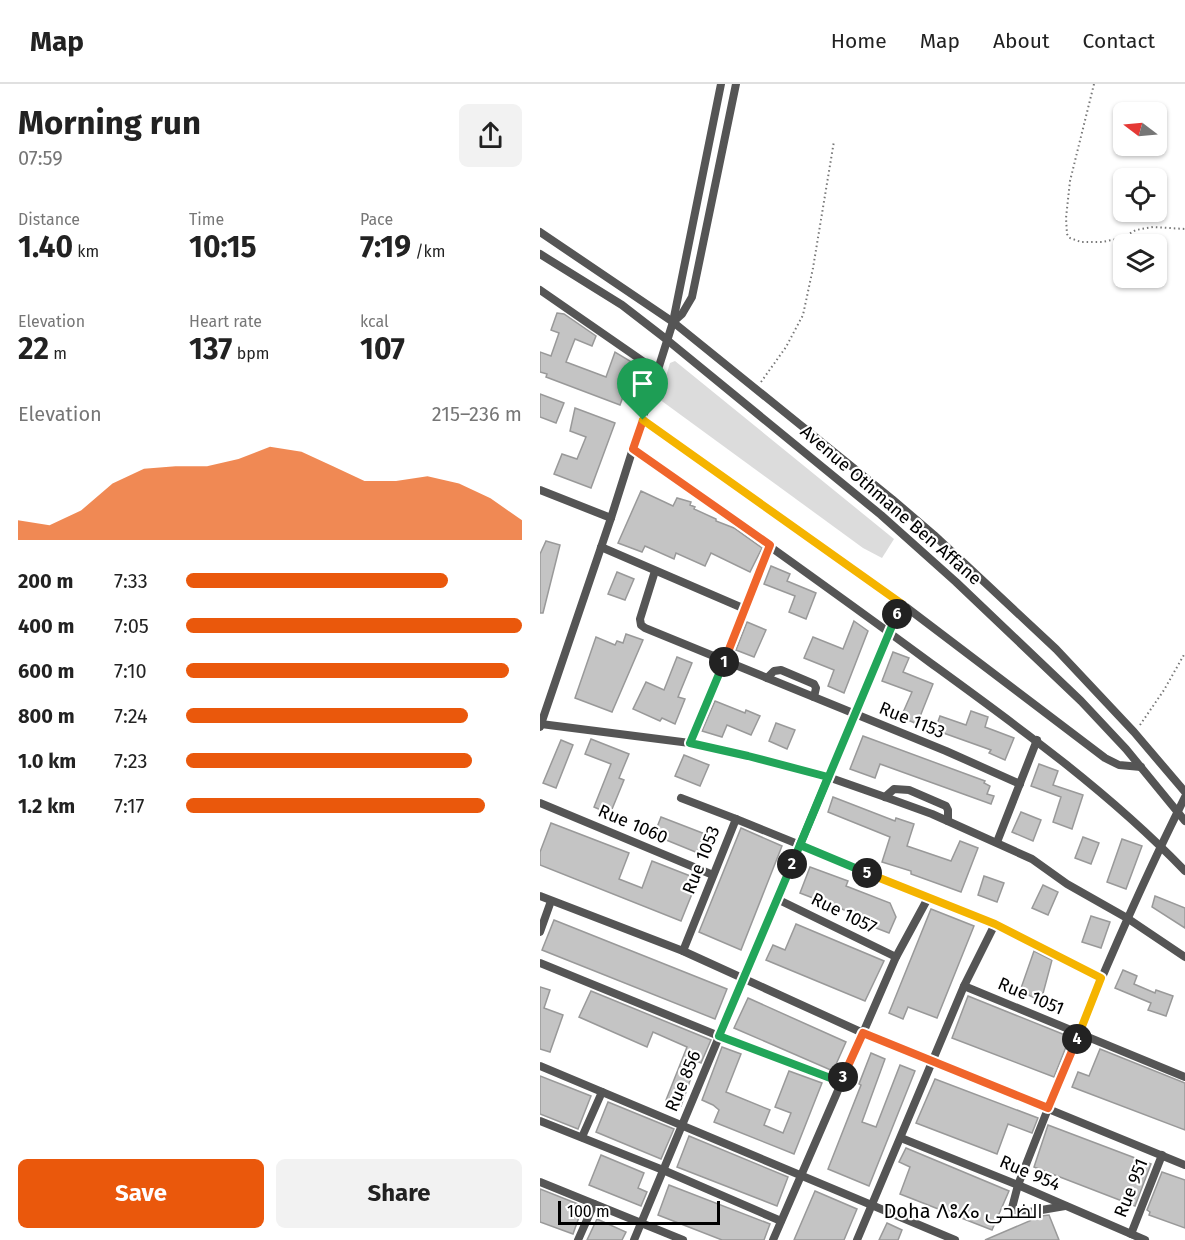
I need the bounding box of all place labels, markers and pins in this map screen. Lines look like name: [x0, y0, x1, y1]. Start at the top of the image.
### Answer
pin: [617, 358, 668, 420]
pin: 6: [882, 599, 912, 629]
pin: 1: [709, 647, 739, 677]
pin: 2: [777, 849, 807, 879]
pin: 5: [852, 858, 882, 888]
pin: 4: [1062, 1024, 1092, 1054]
pin: 3: [828, 1062, 858, 1092]

